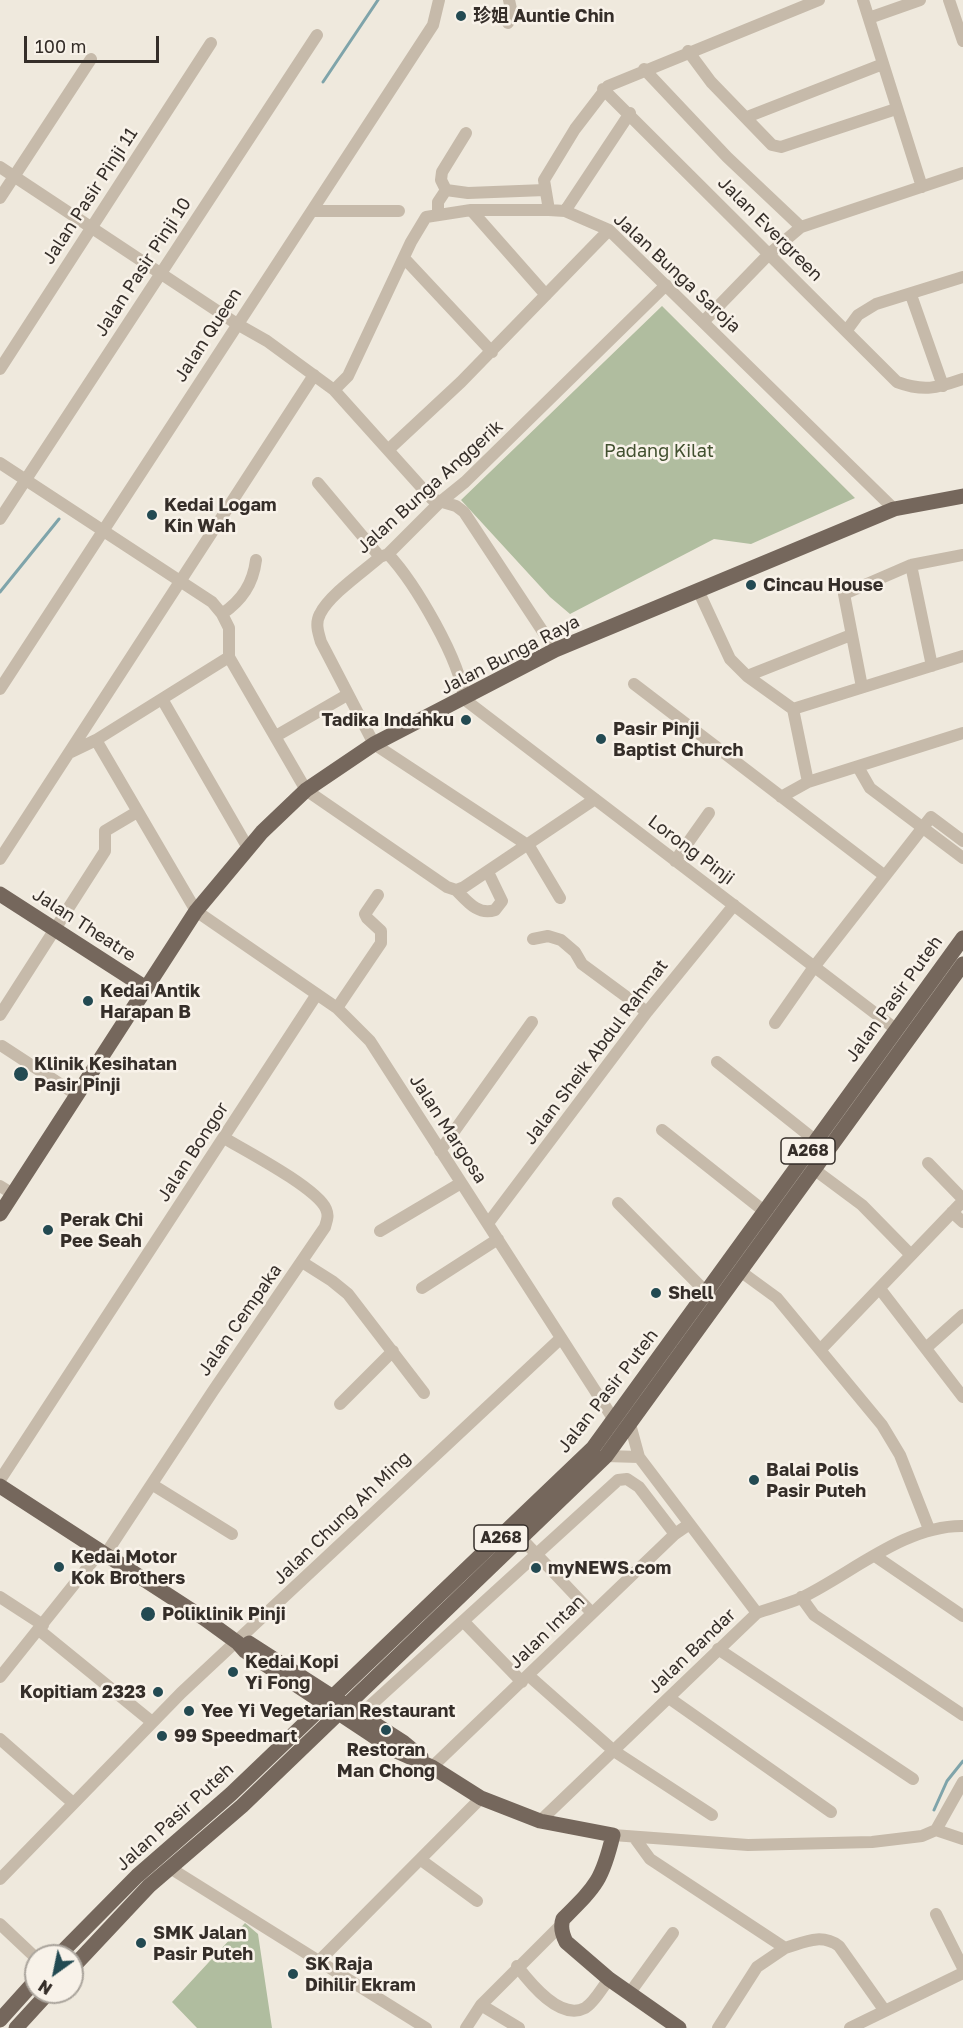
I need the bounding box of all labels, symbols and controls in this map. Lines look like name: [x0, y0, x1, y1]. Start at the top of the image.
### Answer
place label: 珍姐 Auntie Chin: [473, 5, 614, 27]
marker: 珍姐 Auntie Chin: [454, 9, 468, 23]
scale bar: [27, 24, 162, 62]
text: 100 m: [35, 35, 86, 57]
street label: Jalan Pasir Pinji 11: [38, 124, 142, 268]
street label: Jalan Evergreen: [713, 172, 827, 286]
street label: Jalan Pasir Pinji 10: [90, 194, 196, 340]
street label: Jalan Bunga Saroja: [609, 209, 745, 337]
street label: Jalan Queen: [170, 284, 246, 386]
street label: Jalan Bunga Anggerik: [352, 416, 508, 558]
park label: Padang Kilat: [604, 440, 714, 462]
place label: Kedai Logam Kin Wah: [164, 494, 277, 536]
marker: Kedai Logam Kin Wah: [145, 508, 159, 522]
place label: Cincau House: [763, 574, 883, 596]
marker: Cincau House: [744, 578, 758, 592]
street label: Jalan Bunga Raya: [437, 611, 583, 699]
place label: Tadika Indahku: [322, 709, 454, 731]
marker: Tadika Indahku: [459, 713, 473, 727]
place label: Pasir Pinji Baptist Church: [613, 718, 743, 760]
marker: Pasir Pinji Baptist Church: [594, 732, 608, 746]
street label: Lorong Pinji: [644, 811, 738, 889]
street label: Jalan Theatre: [28, 884, 140, 966]
street label: Jalan Pasir Puteh: [841, 932, 947, 1066]
street label: Jalan Sheik Abdul Rahmat: [519, 955, 673, 1149]
place label: Kedai Antik Harapan B: [100, 980, 200, 1022]
marker: Kedai Antik Harapan B: [81, 994, 95, 1008]
place label: Klinik Kesihatan Pasir Pinji: [34, 1053, 177, 1096]
marker: Klinik Kesihatan Pasir Pinji: [12, 1065, 30, 1083]
street label: Jalan Margosa: [405, 1070, 491, 1188]
street label: Jalan Bongor: [153, 1098, 233, 1206]
road number: A268: [781, 1138, 835, 1164]
place label: Perak Chi Pee Seah: [60, 1209, 143, 1252]
marker: Perak Chi Pee Seah: [41, 1223, 55, 1237]
street label: Jalan Cempaka: [193, 1260, 287, 1380]
place label: Shell: [668, 1282, 714, 1304]
marker: Shell: [649, 1286, 663, 1300]
street label: Jalan Pasir Puteh: [553, 1325, 663, 1457]
street label: Jalan Chung Ah Ming: [269, 1447, 415, 1589]
place label: Balai Polis Pasir Puteh: [766, 1459, 866, 1502]
marker: Balai Polis Pasir Puteh: [747, 1473, 761, 1487]
road number: A268: [474, 1525, 528, 1551]
place label: Kedai Motor Kok Brothers: [71, 1546, 185, 1588]
place label: myNEWS.com: [548, 1557, 671, 1579]
marker: Kedai Motor Kok Brothers: [52, 1560, 66, 1574]
marker: myNEWS.com: [529, 1561, 543, 1575]
street label: Jalan Intan: [505, 1591, 589, 1673]
place label: Poliklinik Pinji: [162, 1603, 286, 1625]
street label: Jalan Bandar: [644, 1604, 740, 1698]
marker: Poliklinik Pinji: [139, 1605, 157, 1623]
place label: Kedai Kopi Yi Fong: [245, 1651, 339, 1694]
marker: Kedai Kopi Yi Fong: [226, 1665, 240, 1679]
place label: Kopitiam 2323: [20, 1681, 146, 1703]
marker: Kopitiam 2323: [151, 1685, 165, 1699]
place label: Yee Yi Vegetarian Restaurant: [201, 1700, 456, 1722]
marker: Yee Yi Vegetarian Restaurant: [182, 1704, 196, 1718]
marker: Restoran Man Chong: [379, 1723, 393, 1737]
place label: 99 Speedmart: [174, 1725, 298, 1747]
marker: 99 Speedmart: [155, 1729, 169, 1743]
place label: Restoran Man Chong: [337, 1739, 435, 1782]
street label: Jalan Pasir Puteh: [112, 1759, 238, 1875]
place label: SMK Jalan Pasir Puteh: [153, 1922, 253, 1964]
marker: SMK Jalan Pasir Puteh: [134, 1936, 148, 1950]
north arrow: [24, 1944, 84, 2004]
place label: SK Raja Dihilir Ekram: [305, 1953, 416, 1996]
marker: SK Raja Dihilir Ekram: [286, 1967, 300, 1981]
text: N: [35, 1976, 56, 1999]

